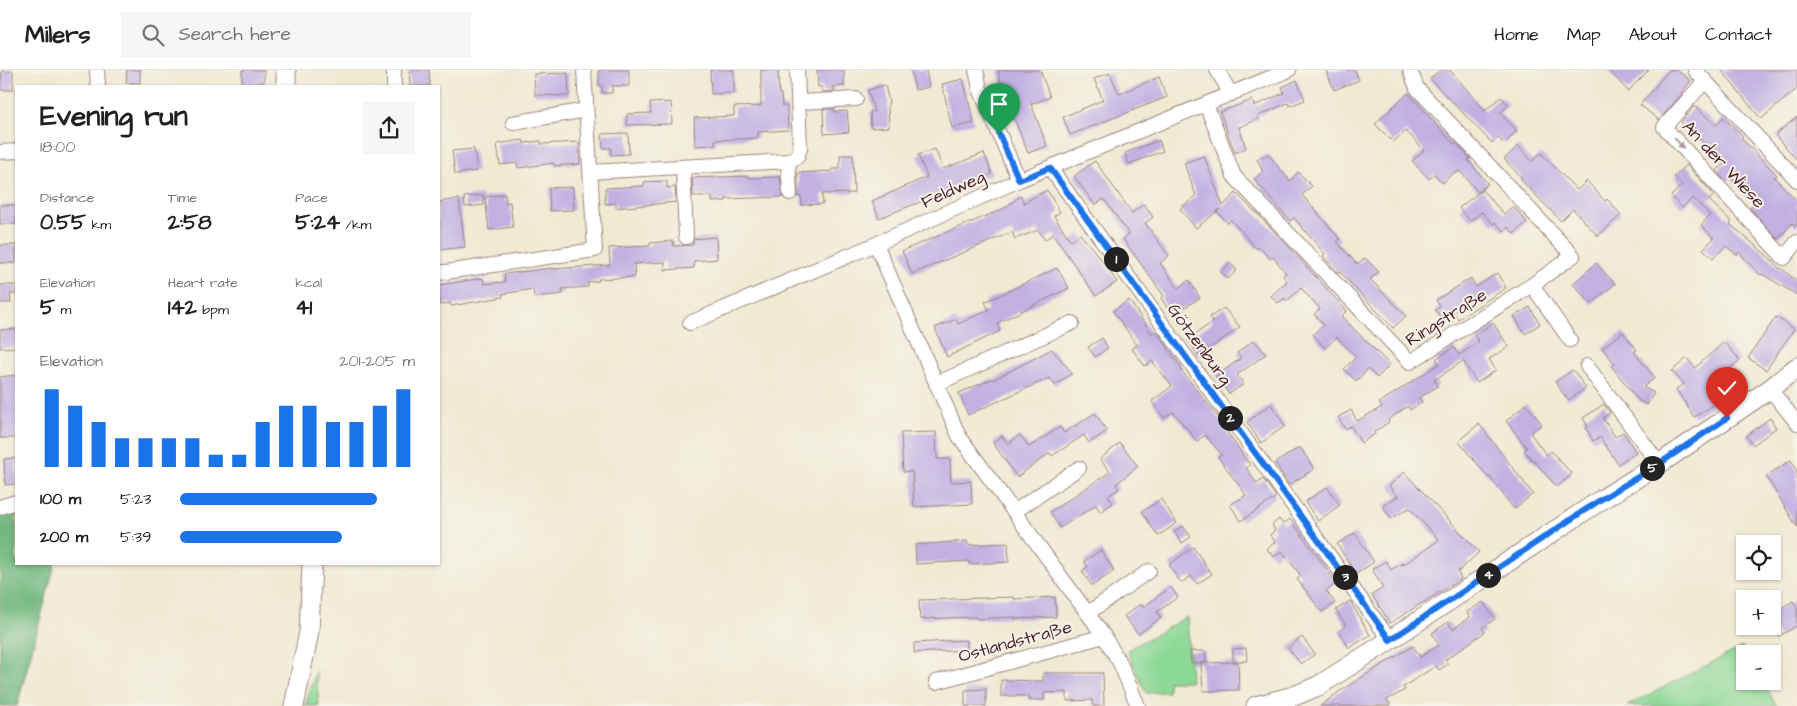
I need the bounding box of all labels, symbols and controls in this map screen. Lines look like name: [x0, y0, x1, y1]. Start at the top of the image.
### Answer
search box: [121, 12, 471, 57]
text: Milers: [25, 18, 91, 52]
icon: search: [139, 21, 167, 49]
text: Search here: [179, 21, 291, 48]
text: Home: [1494, 22, 1539, 47]
text: Map: [1567, 22, 1601, 47]
text: About: [1629, 22, 1677, 47]
text: Contact: [1705, 22, 1772, 47]
pin: [978, 83, 1020, 134]
icon: arrive: [985, 90, 1013, 118]
text: Evening run: [40, 97, 188, 136]
button: share: [363, 102, 415, 154]
street label: An der Wiese: [1676, 115, 1771, 214]
text: 18:00: [40, 136, 75, 158]
one-way arrow: [1673, 137, 1685, 149]
street label: Feldweg: [917, 164, 990, 216]
text: Distance: [40, 188, 94, 208]
text: Time: [168, 188, 197, 208]
text: Pace: [295, 188, 328, 208]
text: 0.55: [40, 208, 86, 237]
text: 2:58: [168, 208, 212, 237]
text: 5:24: [295, 208, 340, 237]
text: km: [86, 215, 111, 235]
text: /km: [340, 215, 372, 235]
pin: 1: [1104, 246, 1128, 272]
text: 1: [1116, 249, 1117, 269]
text: Elevation: [40, 273, 95, 293]
text: Heart rate: [168, 273, 238, 293]
text: kcal: [295, 273, 322, 293]
street label: Ringstraße: [1401, 282, 1493, 353]
text: 5: [40, 293, 55, 322]
text: 142: [168, 293, 197, 322]
text: 41: [295, 293, 312, 322]
street label: Götzenburg: [1160, 298, 1238, 391]
text: m: [55, 300, 71, 320]
text: bpm: [197, 300, 229, 320]
text: Elevation: [40, 350, 103, 372]
text: 201–205 m: [339, 350, 415, 372]
pin: [1706, 367, 1748, 418]
icon: check: [1713, 374, 1741, 402]
pin: 2: [1218, 406, 1242, 430]
text: 2: [1226, 408, 1235, 428]
pin: 5: [1640, 456, 1664, 480]
text: 5: [1648, 458, 1657, 478]
text: 100 m: [40, 488, 81, 510]
text: 5:23: [120, 488, 151, 510]
text: 200 m: [40, 526, 88, 548]
text: 5:39: [120, 526, 151, 548]
map controls: [1736, 535, 1781, 690]
button: locate: [1736, 535, 1781, 580]
pin: 4: [1476, 562, 1500, 588]
pin: 3: [1332, 564, 1358, 590]
text: 4: [1484, 565, 1493, 585]
text: 3: [1342, 567, 1349, 587]
button: +: [1736, 590, 1781, 635]
street label: Ostlandstraße: [956, 614, 1075, 669]
button: −: [1736, 645, 1781, 690]

